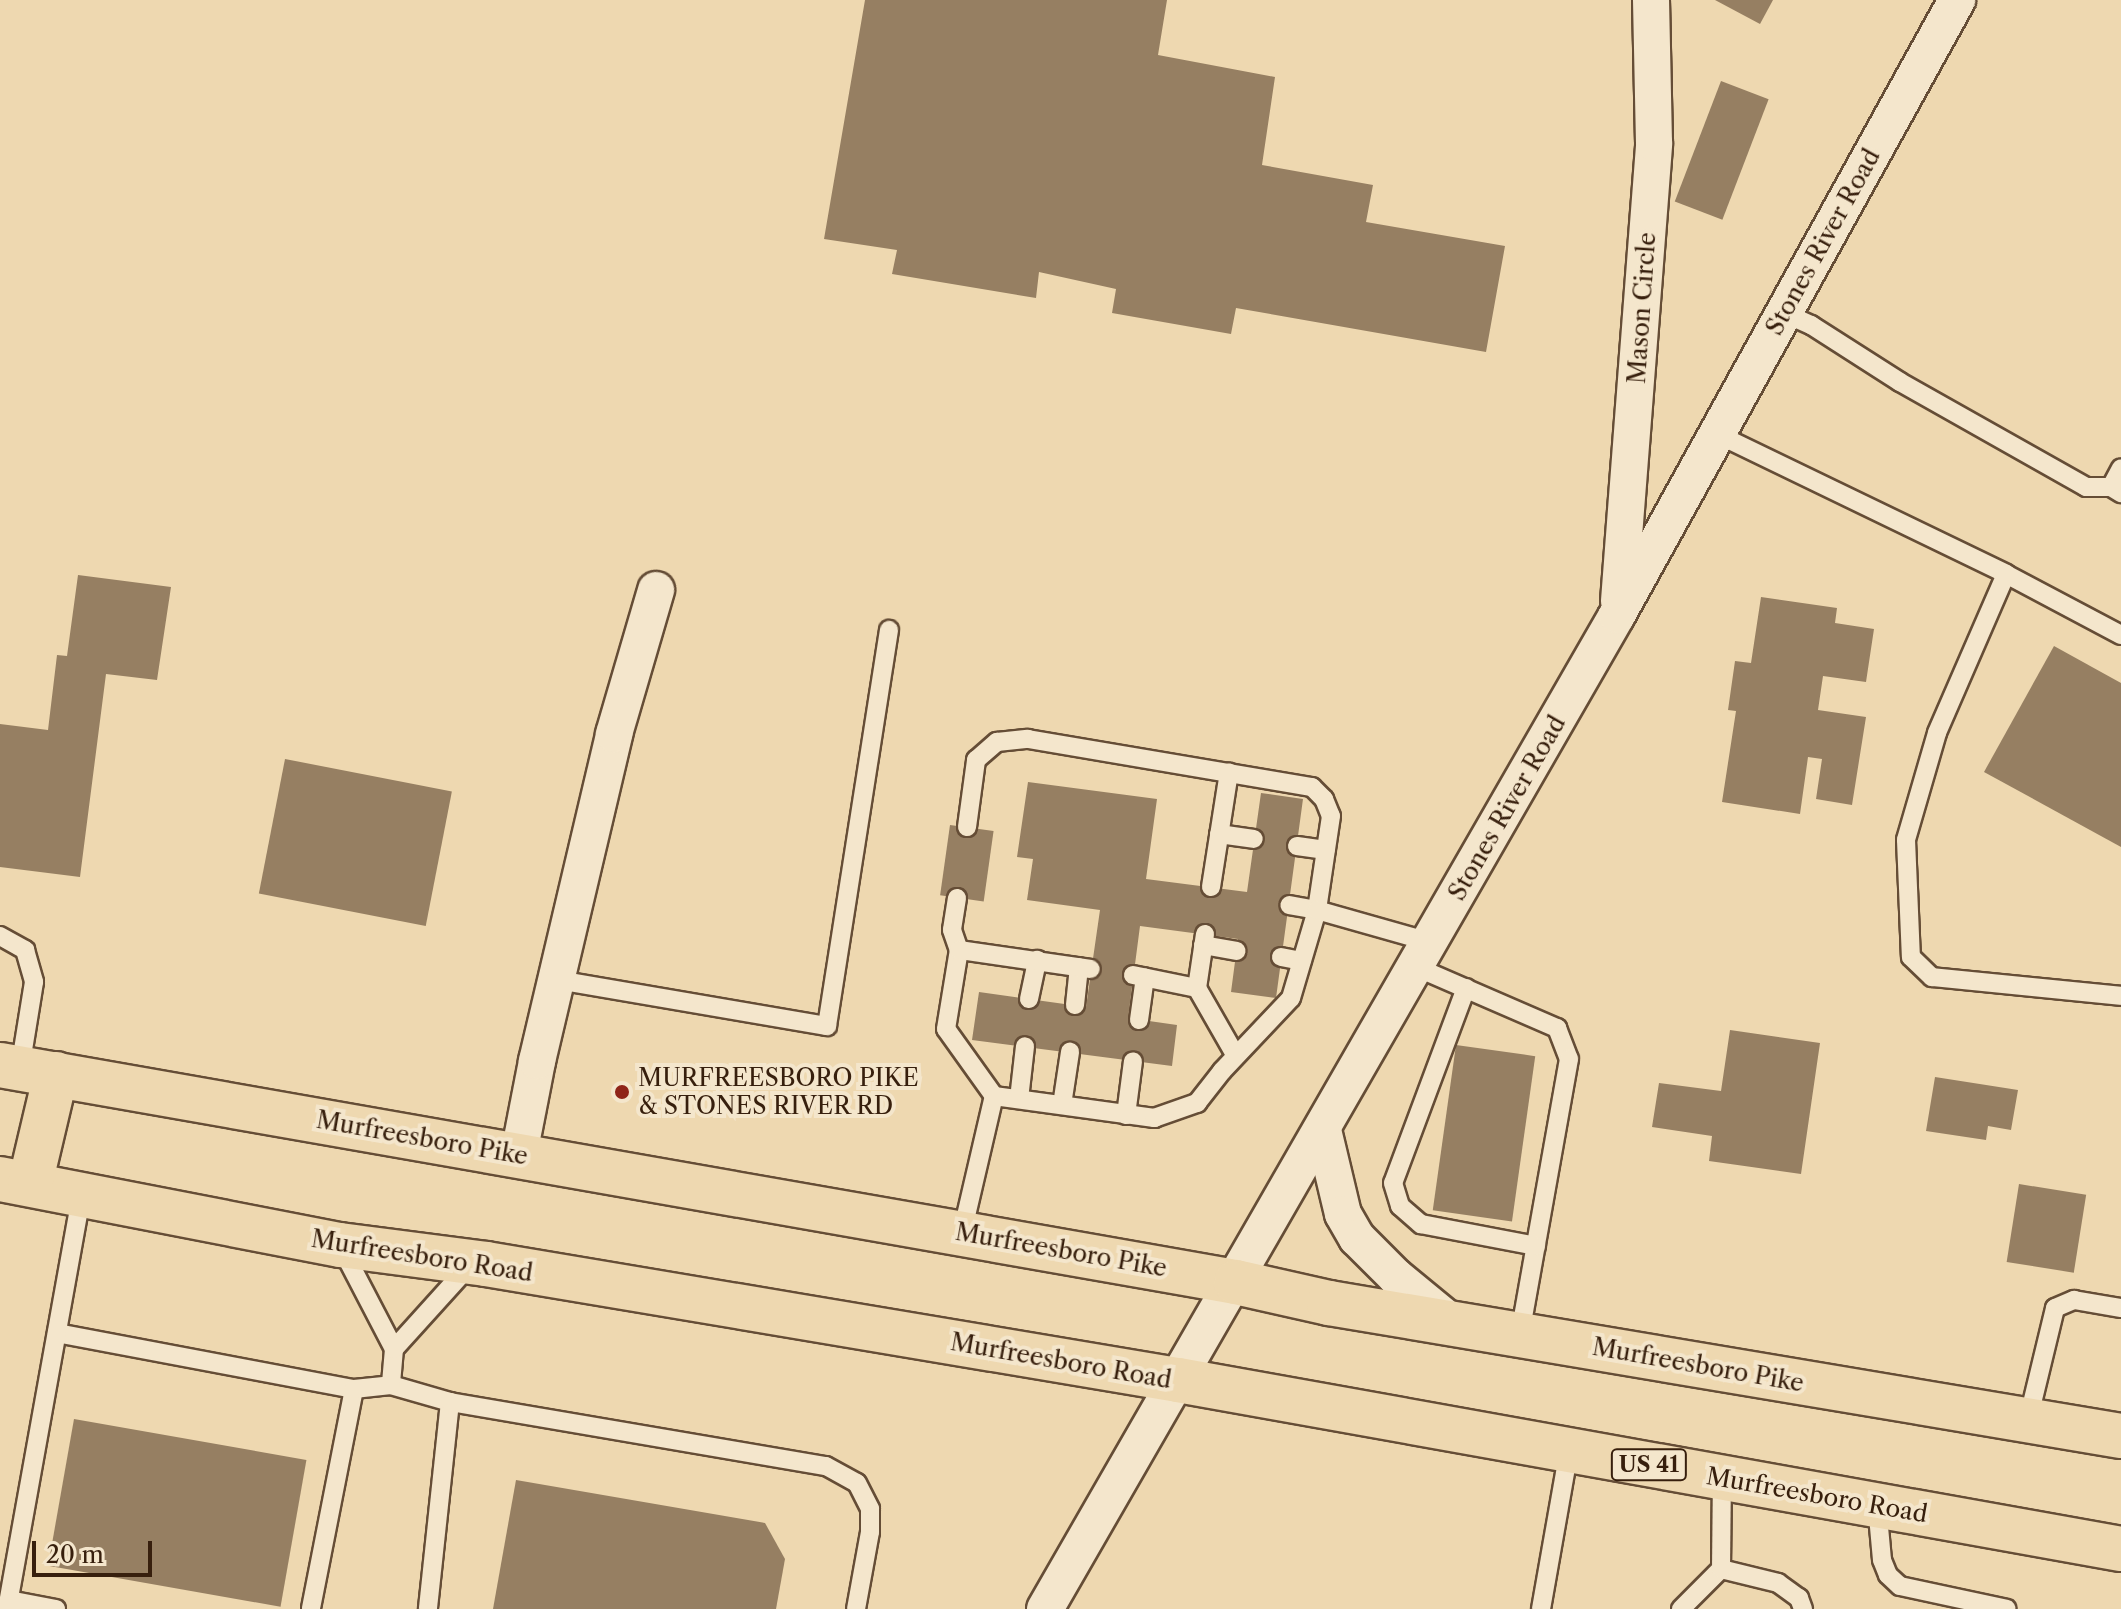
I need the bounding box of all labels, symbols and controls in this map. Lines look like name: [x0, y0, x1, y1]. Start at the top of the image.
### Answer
street label: Stones River Road: [1760, 144, 1886, 340]
street label: Mason Circle: [1622, 231, 1662, 385]
street label: Stones River Road: [1442, 710, 1572, 906]
place label: MURFREESBORO PIKE & STONES RIVER RD: [638, 1064, 919, 1120]
marker: MURFREESBORO PIKE & STONES RIVER RD: [613, 1083, 631, 1101]
street label: Murfreesboro Pike: [314, 1105, 530, 1171]
street label: Murfreesboro Pike: [953, 1217, 1169, 1283]
street label: Murfreesboro Road: [309, 1224, 535, 1288]
street label: Murfreesboro Road: [948, 1327, 1174, 1395]
street label: Murfreesboro Pike: [1590, 1332, 1806, 1398]
road number: US 41: [1609, 1447, 1689, 1483]
street label: Murfreesboro Road: [1704, 1461, 1930, 1529]
scale bar: [36, 1525, 156, 1575]
text: 20 m: [46, 1540, 104, 1569]

